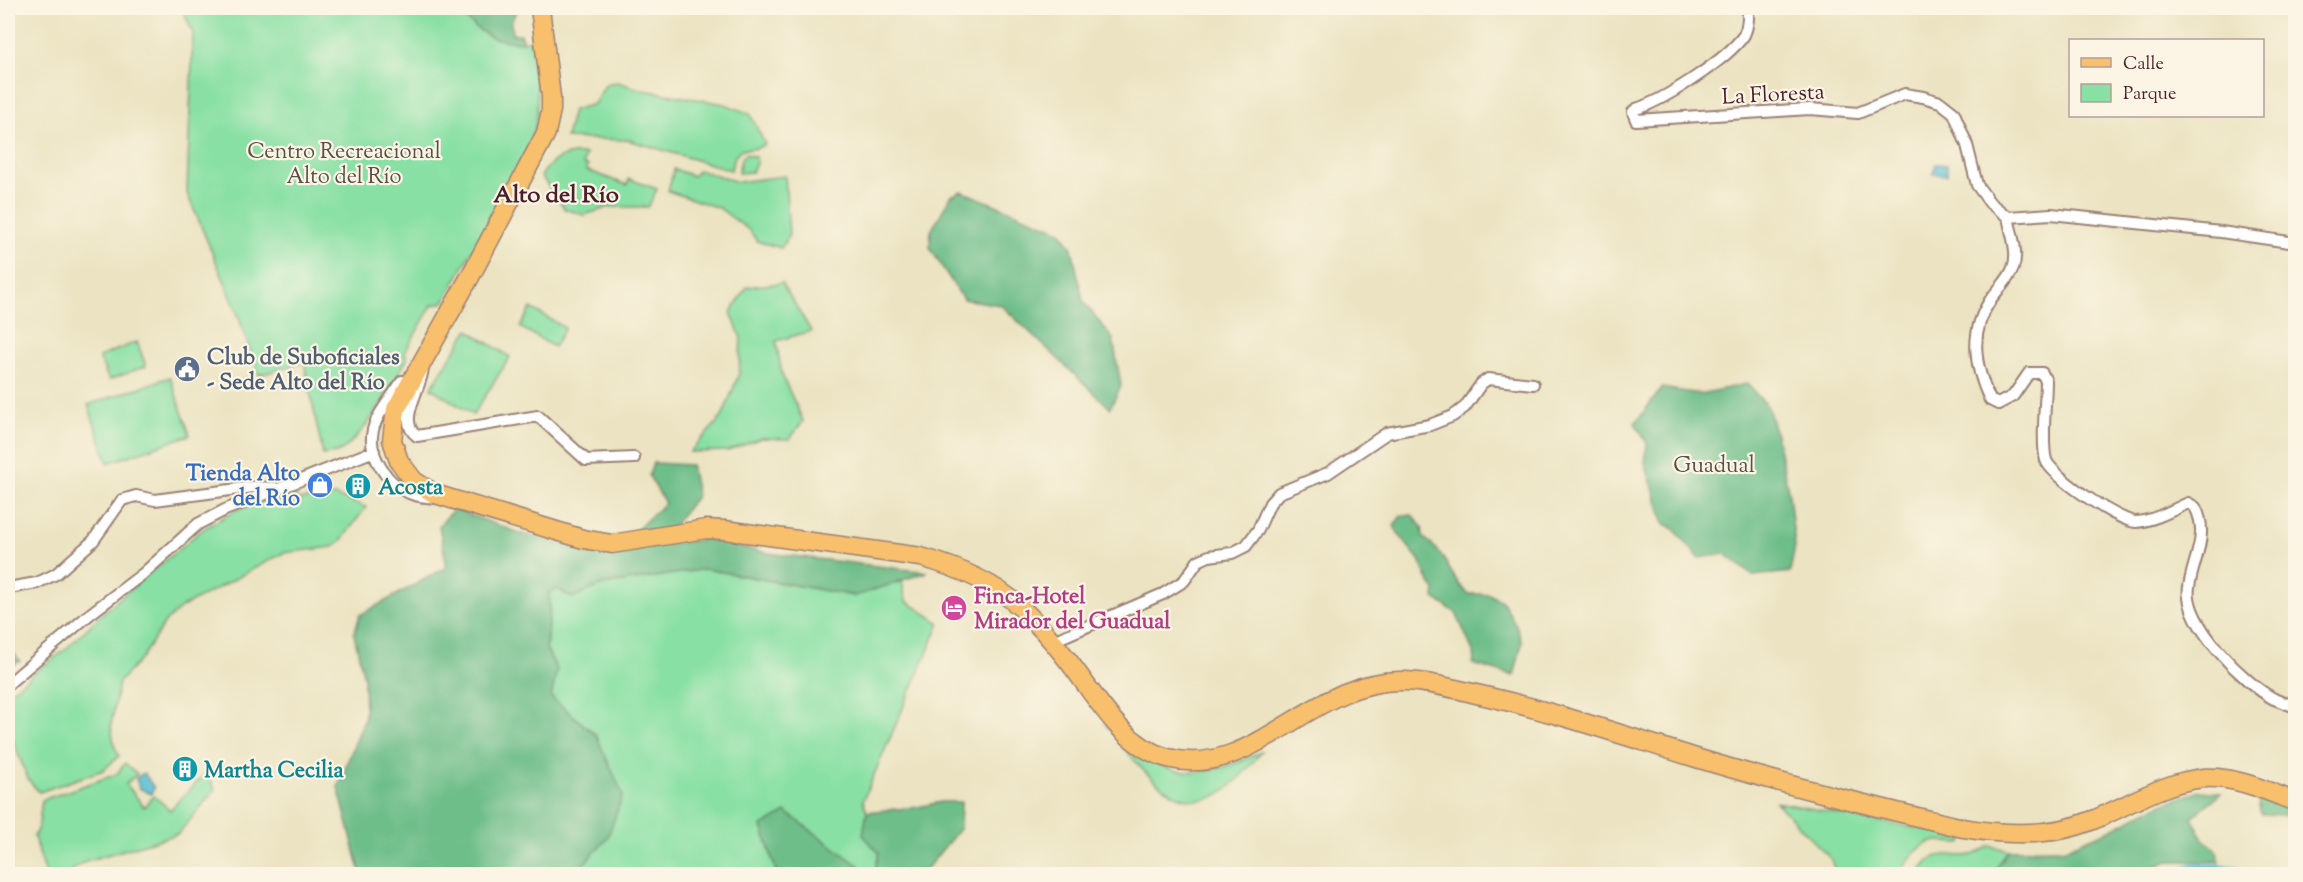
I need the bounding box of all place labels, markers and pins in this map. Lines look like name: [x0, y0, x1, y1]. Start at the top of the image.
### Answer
place label: Club de Suboficiales - Sede Alto del Río: [207, 343, 400, 400]
public building icon: Club de Suboficiales - Sede Alto del Río: [172, 354, 202, 384]
place label: Tienda Alto del Río: [186, 459, 300, 516]
shop icon: Tienda Alto del Río: [305, 470, 335, 500]
building icon: Acosta: [343, 471, 373, 501]
place label: Acosta: [378, 473, 444, 505]
place label: Finca-Hotel Mirador del Guadual: [974, 582, 1171, 639]
hotel icon: Finca-Hotel Mirador del Guadual: [939, 593, 969, 623]
building icon: Martha Cecilia: [170, 754, 200, 784]
place label: Martha Cecilia: [204, 756, 345, 788]

